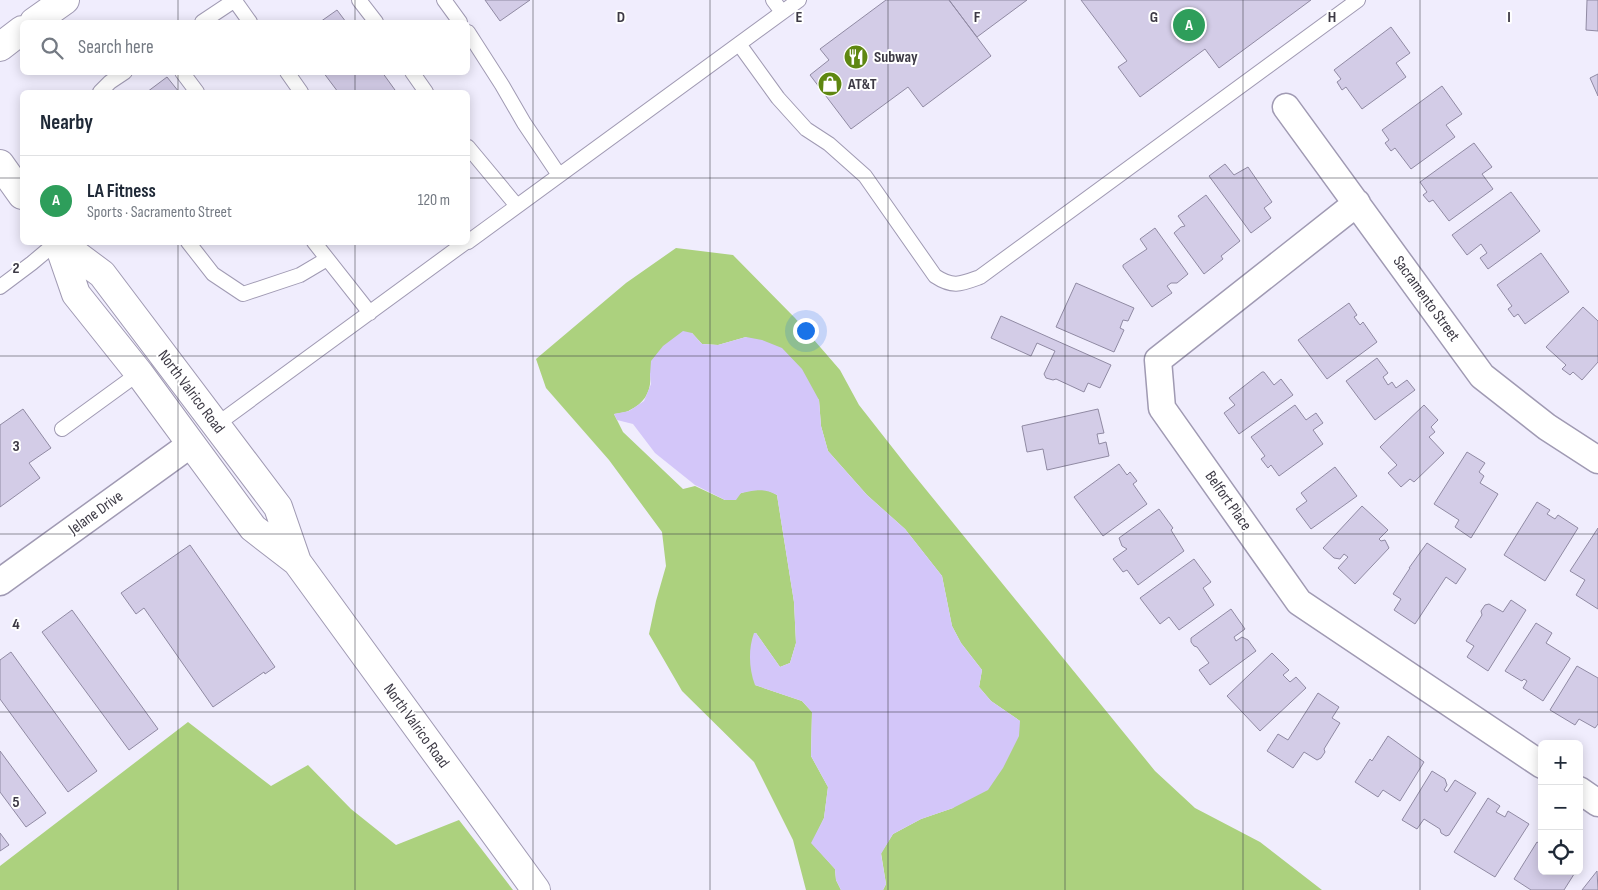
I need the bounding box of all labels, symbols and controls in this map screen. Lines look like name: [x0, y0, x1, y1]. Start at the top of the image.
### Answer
pin: A: [1173, 6, 1205, 44]
text: D: [617, 8, 625, 27]
text: E: [796, 8, 803, 27]
text: F: [974, 8, 981, 27]
text: G: [1150, 8, 1158, 27]
text: H: [1328, 8, 1336, 27]
text: I: [1507, 8, 1511, 27]
search box: [20, 20, 470, 75]
icon: search: [38, 34, 66, 62]
text: Search here: [78, 36, 154, 59]
restaurant icon: Subway: [843, 44, 869, 70]
place label: Subway: [874, 48, 918, 67]
shop icon: AT&T: [817, 71, 843, 97]
place label: AT&T: [847, 75, 877, 94]
text: Nearby: [40, 110, 93, 135]
text: LA Fitness: [87, 180, 156, 203]
text: A: [52, 191, 60, 210]
text: 120 m: [418, 191, 450, 210]
text: Sports · Sacramento Street: [87, 203, 232, 222]
street label: Sacramento Street: [1389, 252, 1463, 346]
text: 2: [12, 259, 20, 278]
your location: [793, 318, 819, 344]
street label: North Valrico Road: [153, 347, 229, 437]
text: 3: [12, 437, 20, 456]
street label: Belfort Place: [1201, 468, 1255, 534]
street label: Jelane Drive: [64, 487, 127, 540]
text: 4: [12, 615, 20, 634]
street label: North Valrico Road: [379, 680, 453, 772]
map controls: [1538, 740, 1583, 875]
button: +: [1538, 740, 1583, 785]
button: −: [1538, 785, 1583, 830]
text: 5: [12, 793, 20, 812]
button: locate: [1538, 830, 1583, 875]

